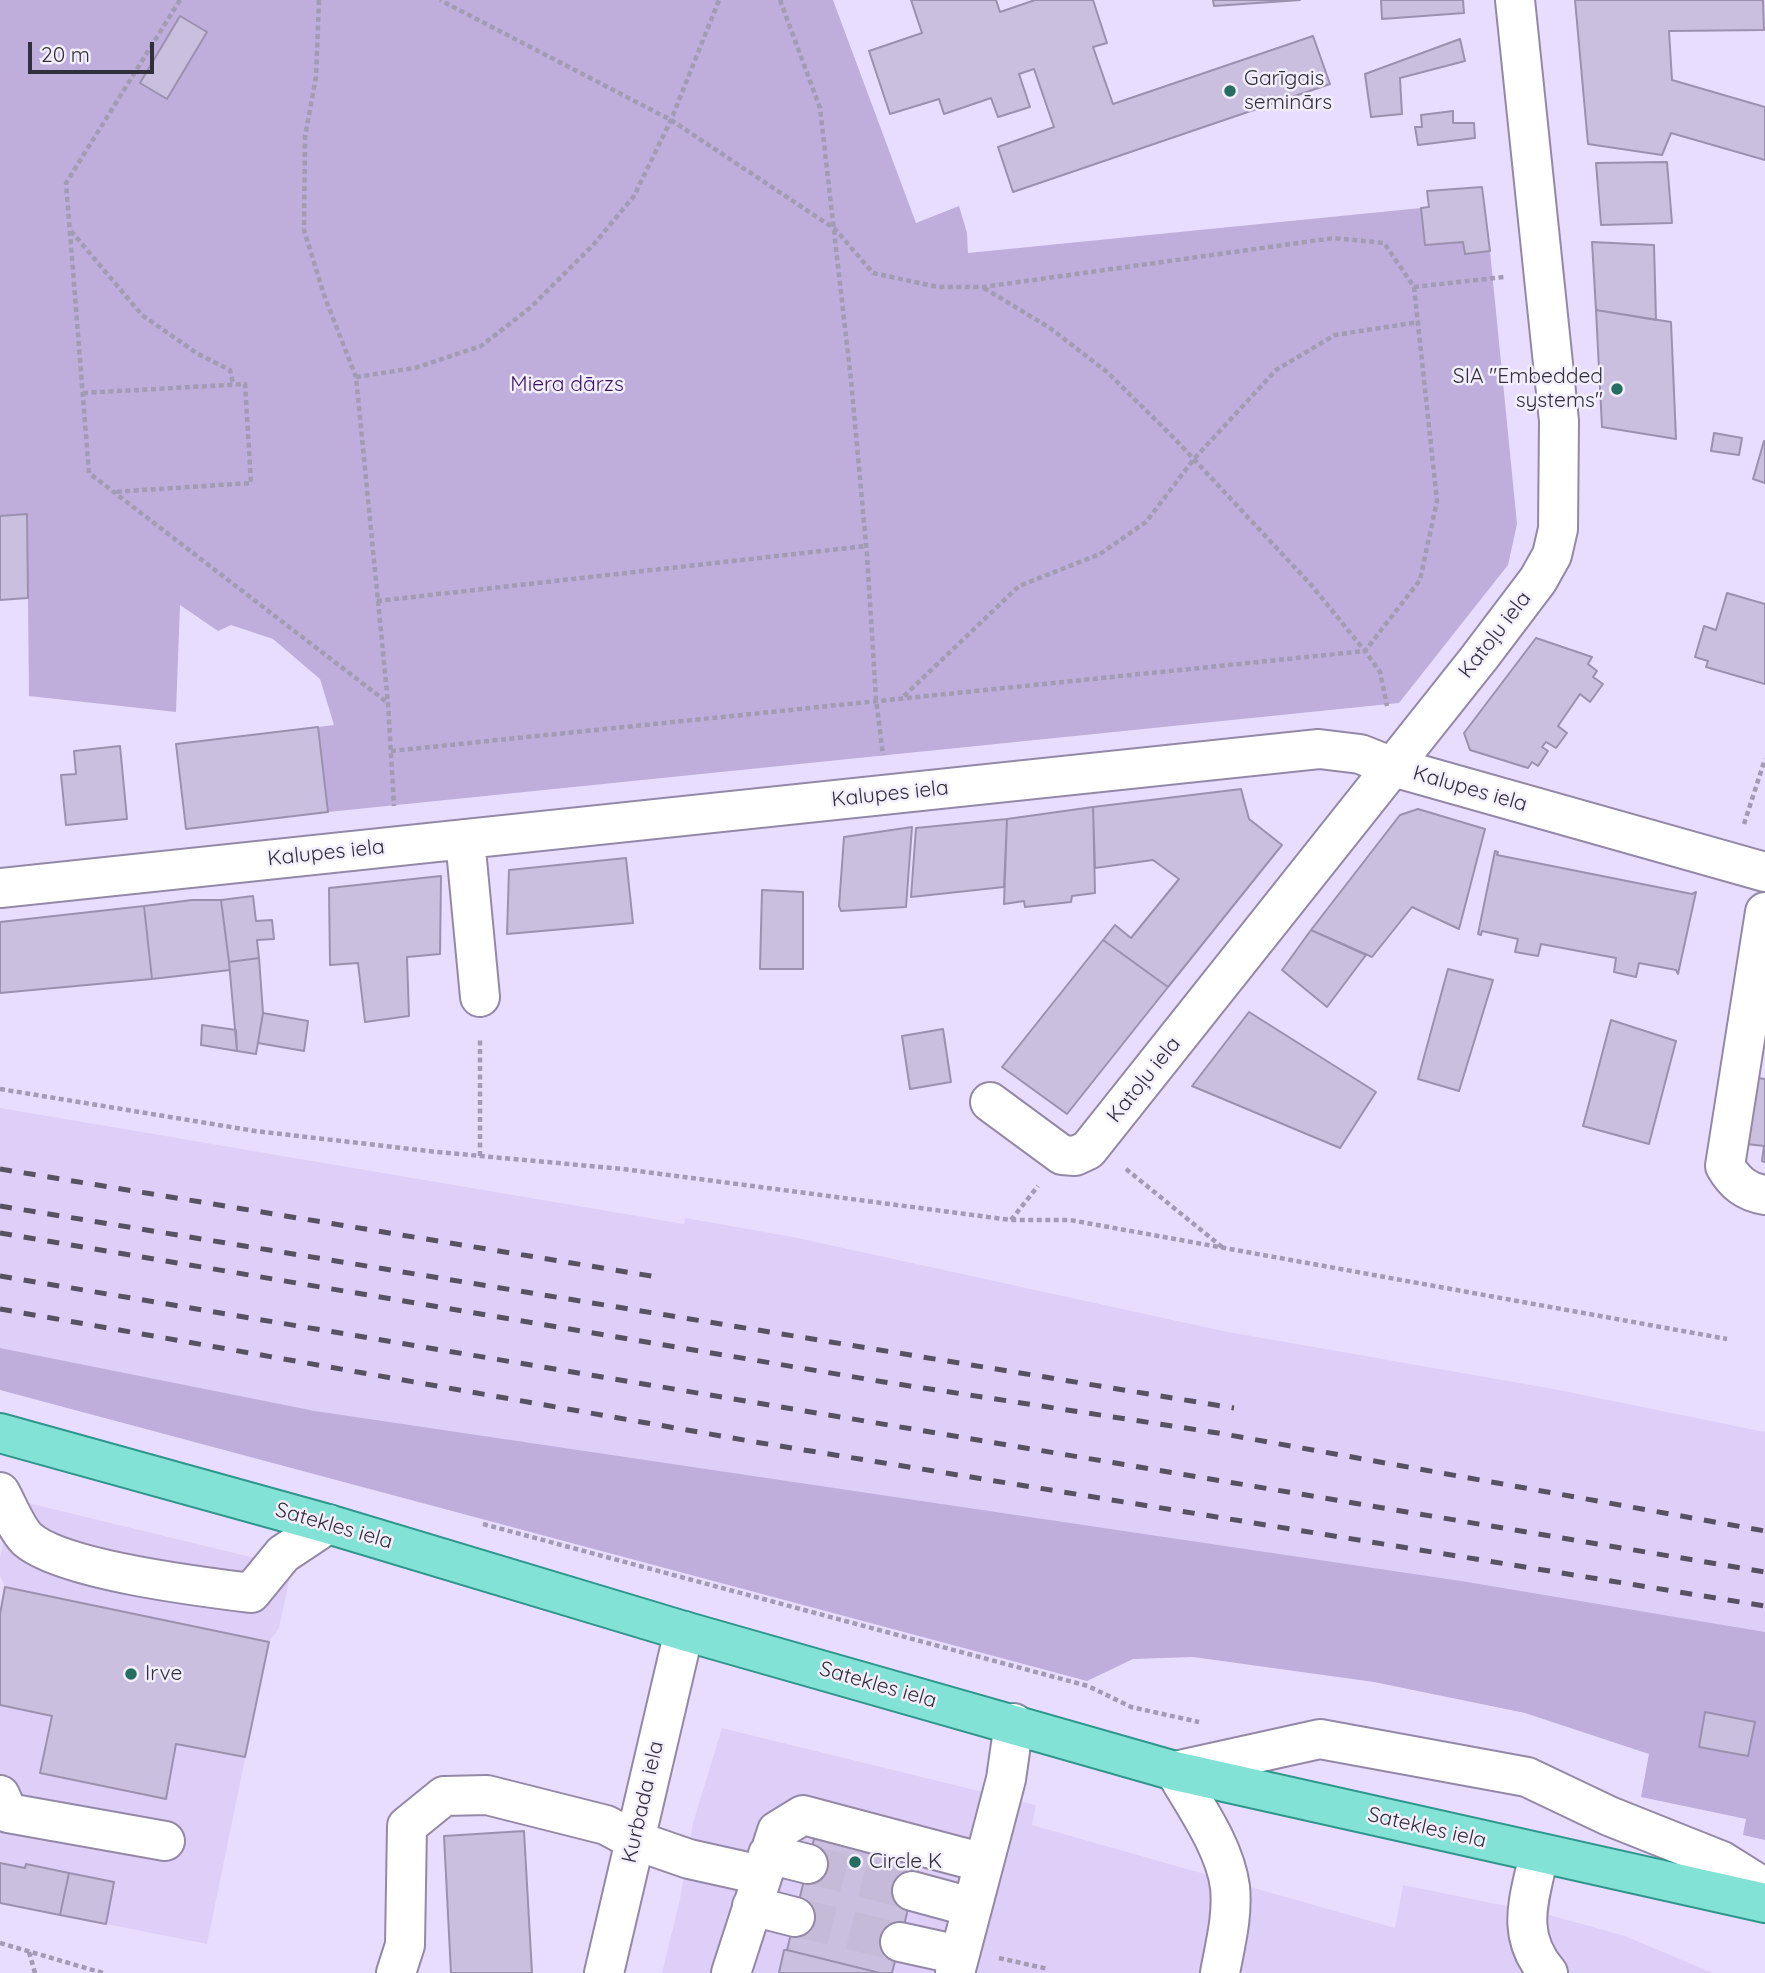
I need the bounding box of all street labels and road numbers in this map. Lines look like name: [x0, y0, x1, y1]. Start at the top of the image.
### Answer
street label: Katoļu iela: [1453, 587, 1537, 683]
street label: Kalupes iela: [1410, 761, 1530, 817]
street label: Kalupes iela: [830, 775, 950, 813]
street label: Kalupes iela: [266, 834, 386, 872]
street label: Katoļu iela: [1102, 1032, 1186, 1128]
street label: Satekles iela: [273, 1497, 395, 1555]
street label: Satekles iela: [817, 1656, 939, 1714]
street label: Kurbada iela: [617, 1739, 669, 1865]
street label: Satekles iela: [1365, 1802, 1489, 1854]

